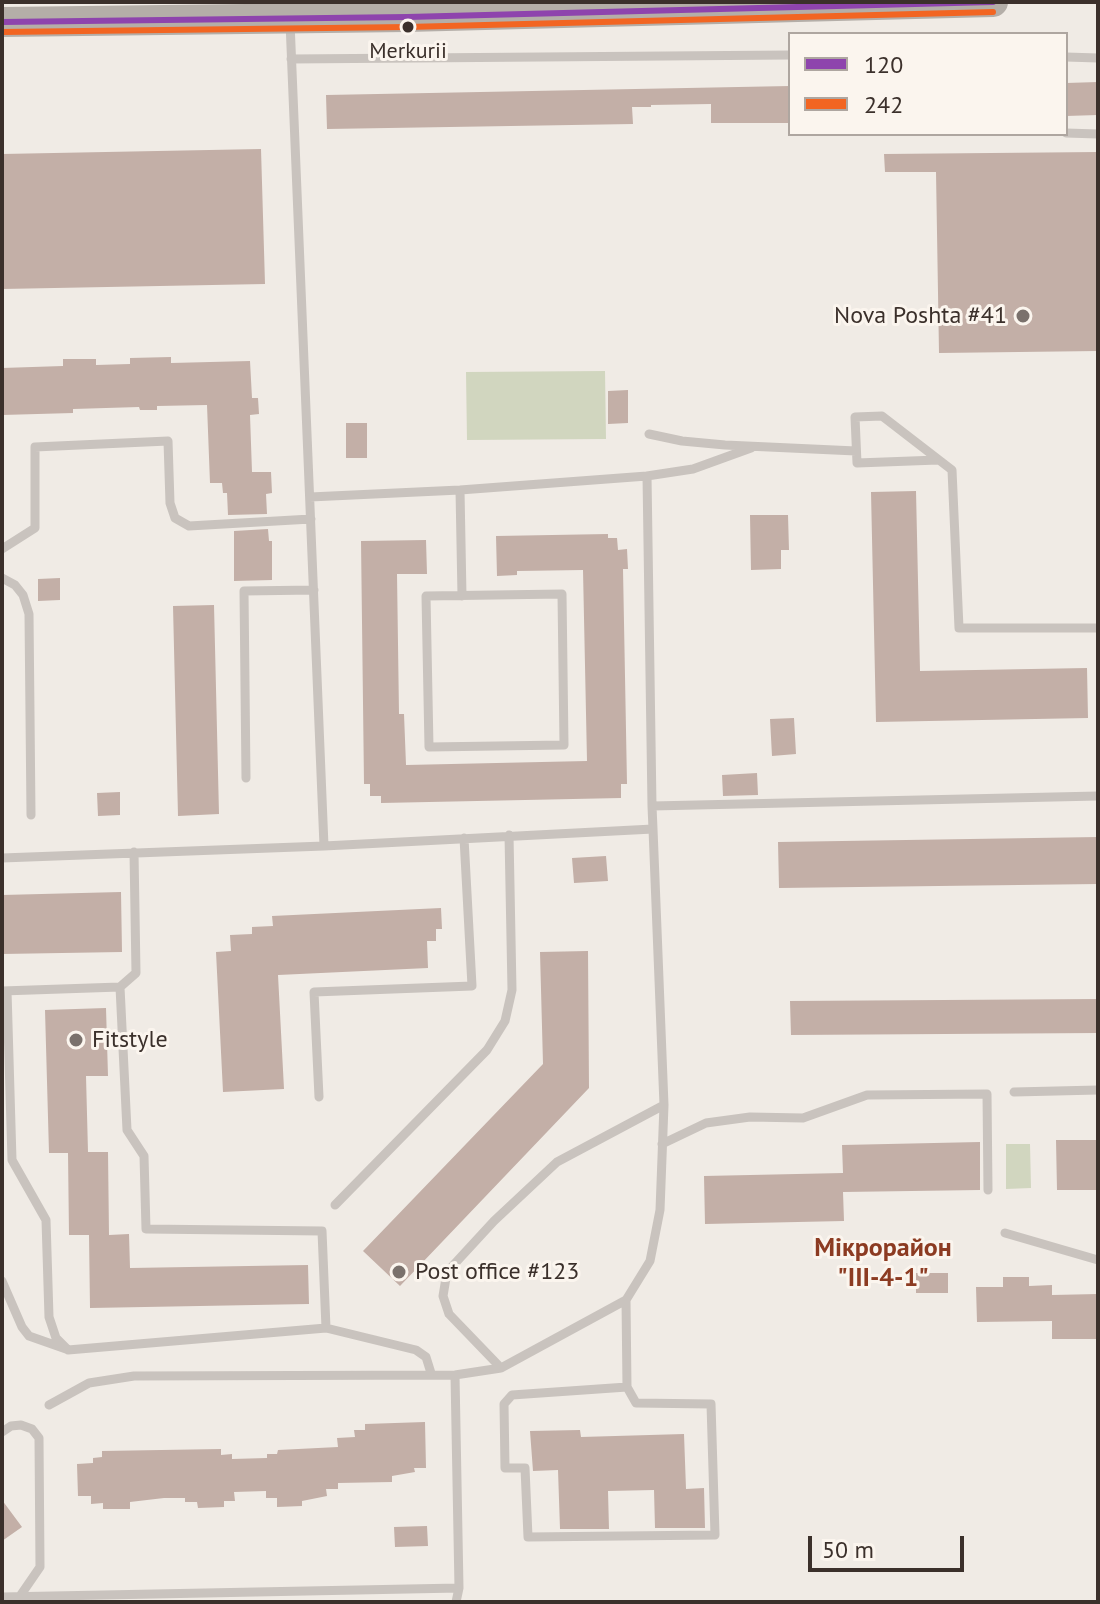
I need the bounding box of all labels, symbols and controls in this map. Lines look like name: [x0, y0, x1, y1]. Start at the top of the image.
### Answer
marker: Merkurii: [400, 19, 416, 35]
legend: [788, 32, 1068, 136]
place label: Merkurii: [369, 39, 447, 65]
text: 120: [864, 49, 903, 80]
text: 242: [864, 89, 903, 120]
place label: Nova Poshta #41: [834, 302, 1007, 330]
marker: Nova Poshta #41: [1014, 307, 1032, 325]
place label: Fitstyle: [92, 1026, 168, 1054]
marker: Fitstyle: [67, 1031, 85, 1049]
district label: Мікрорайон "ІІІ-4-1": [814, 1233, 952, 1294]
place label: Post office #123: [415, 1258, 579, 1286]
marker: Post office #123: [390, 1263, 408, 1281]
scale bar: [812, 1520, 968, 1570]
text: 50 m: [822, 1534, 874, 1565]

